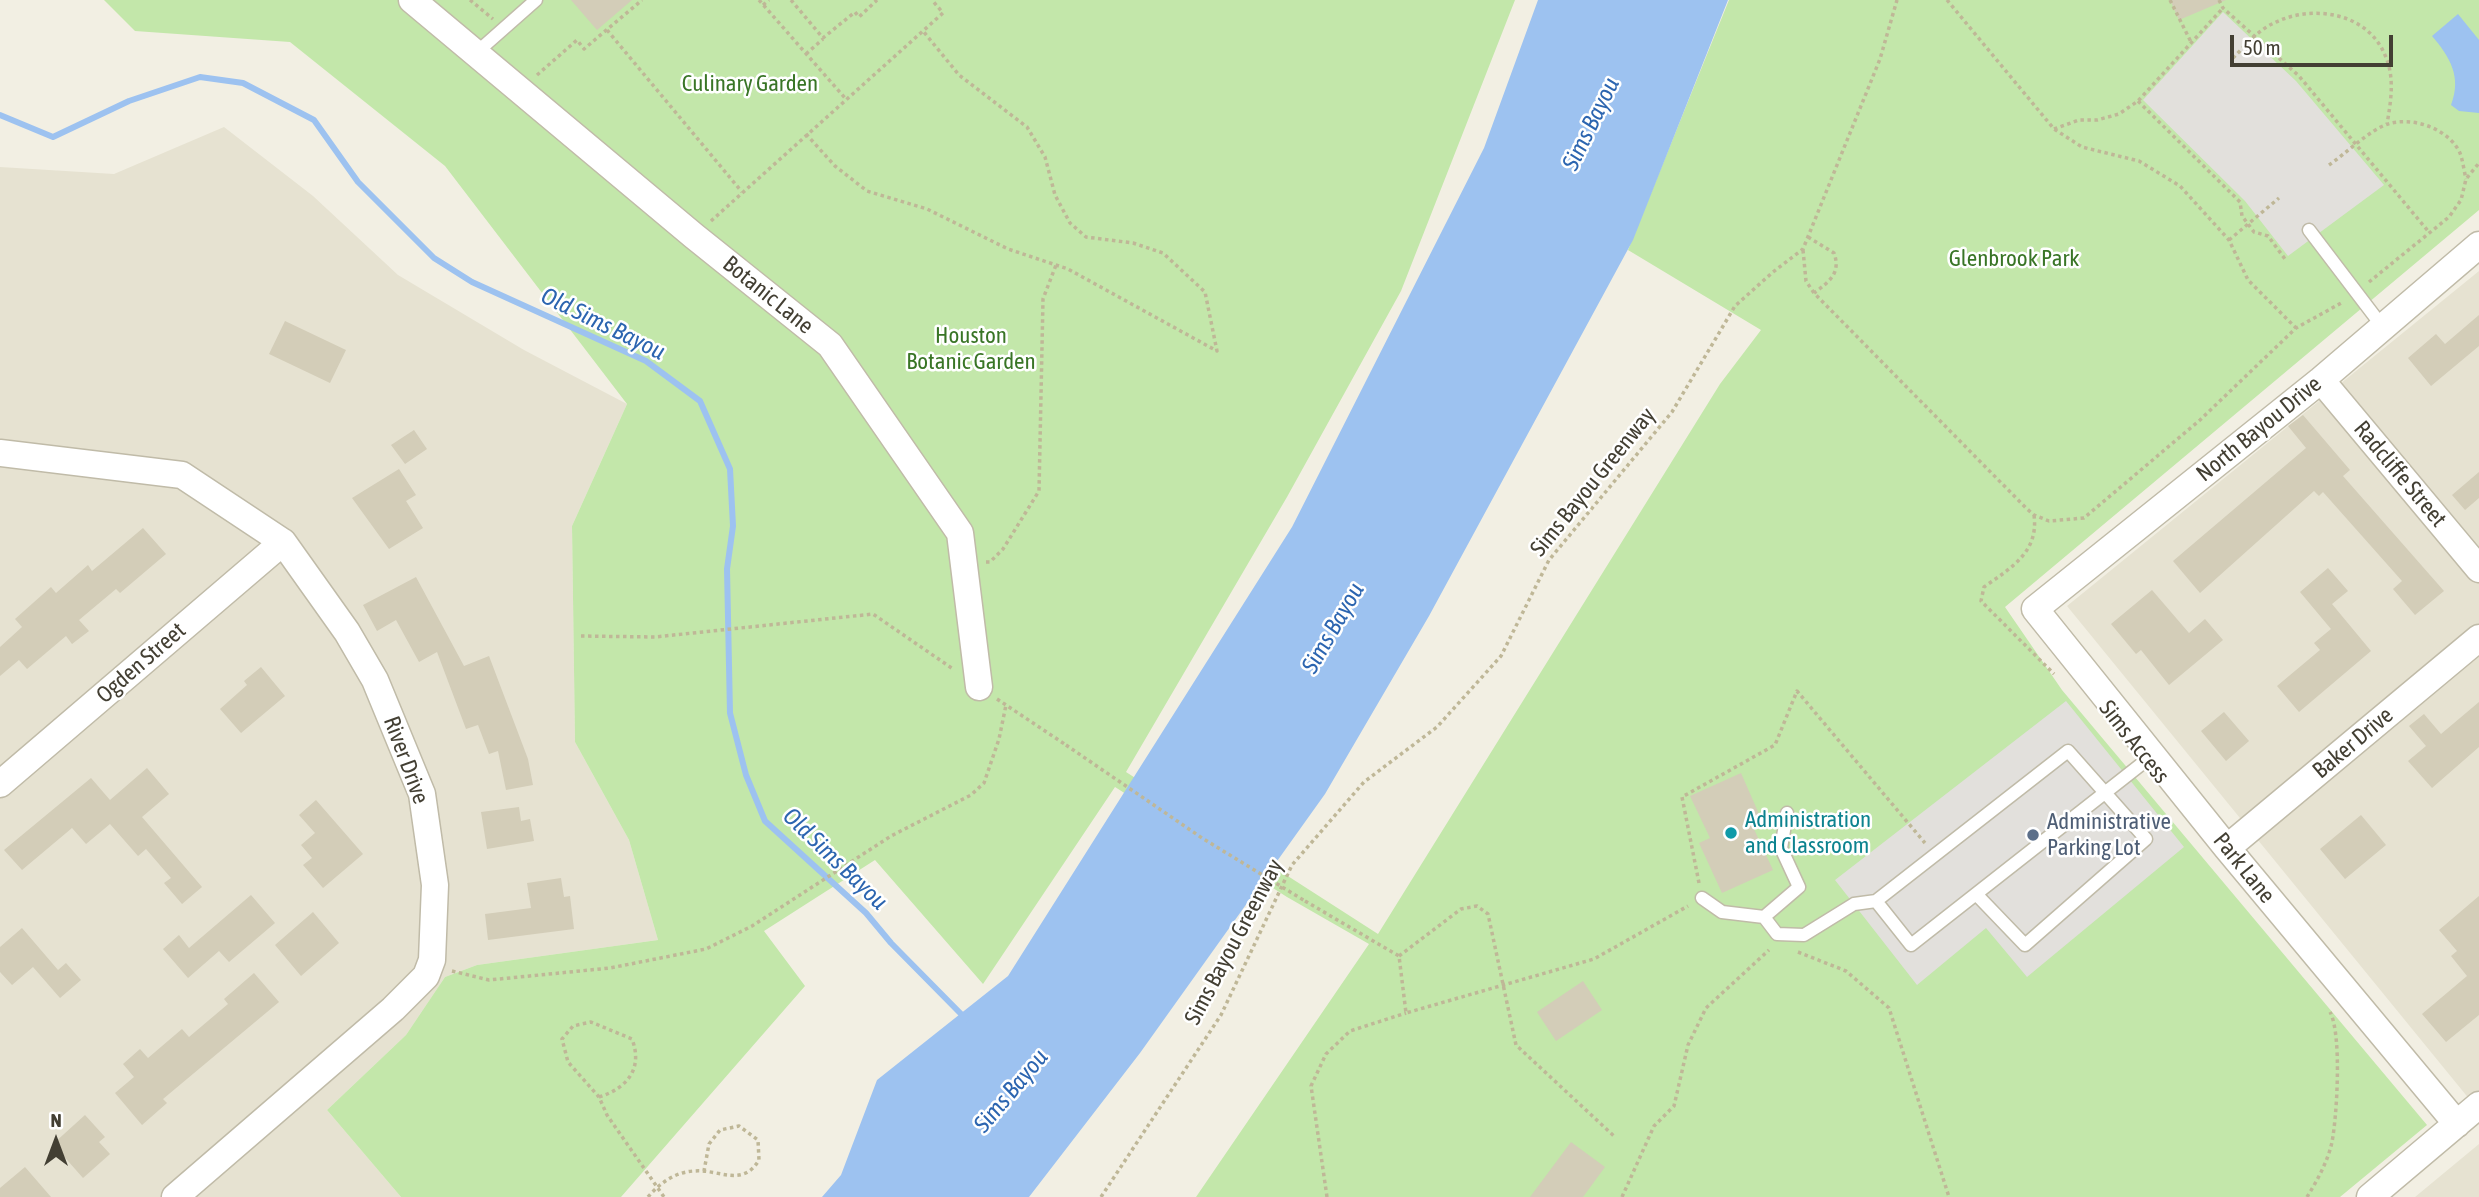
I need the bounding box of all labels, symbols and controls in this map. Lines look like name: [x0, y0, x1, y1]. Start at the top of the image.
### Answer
scale bar: [2234, 21, 2397, 65]
text: 50 m: [2243, 35, 2281, 59]
park label: Culinary Garden: [682, 70, 818, 98]
water label: Sims Bayou: [1556, 73, 1626, 175]
park label: Glenbrook Park: [1949, 245, 2079, 273]
street label: Botanic Lane: [717, 250, 819, 340]
water label: Old Sims Bayou: [536, 282, 670, 366]
park label: Houston Botanic Garden: [906, 322, 1036, 376]
street label: North Bayou Drive: [2191, 370, 2327, 488]
street label: Sims Bayou Greenway: [1525, 402, 1661, 562]
street label: Radcliffe Street: [2348, 416, 2452, 532]
water label: Sims Bayou: [1296, 578, 1370, 678]
street label: Ogden Street: [91, 617, 191, 709]
street label: Sims Access: [2093, 695, 2175, 789]
street label: Baker Drive: [2307, 701, 2399, 785]
street label: River Drive: [377, 712, 435, 808]
water label: Old Sims Bayou: [777, 802, 893, 916]
place label: Administration and Classroom: [1745, 806, 1871, 860]
place label: Administrative Parking Lot: [2047, 808, 2171, 862]
marker: Administration and Classroom: [1723, 825, 1739, 841]
marker: Administrative Parking Lot: [2025, 827, 2041, 843]
street label: Park Lane: [2207, 827, 2281, 909]
street label: Sims Bayou Greenway: [1179, 855, 1289, 1029]
water label: Sims Bayou: [968, 1044, 1054, 1138]
north arrow: [21, 1106, 91, 1176]
text: N: [50, 1109, 62, 1131]

